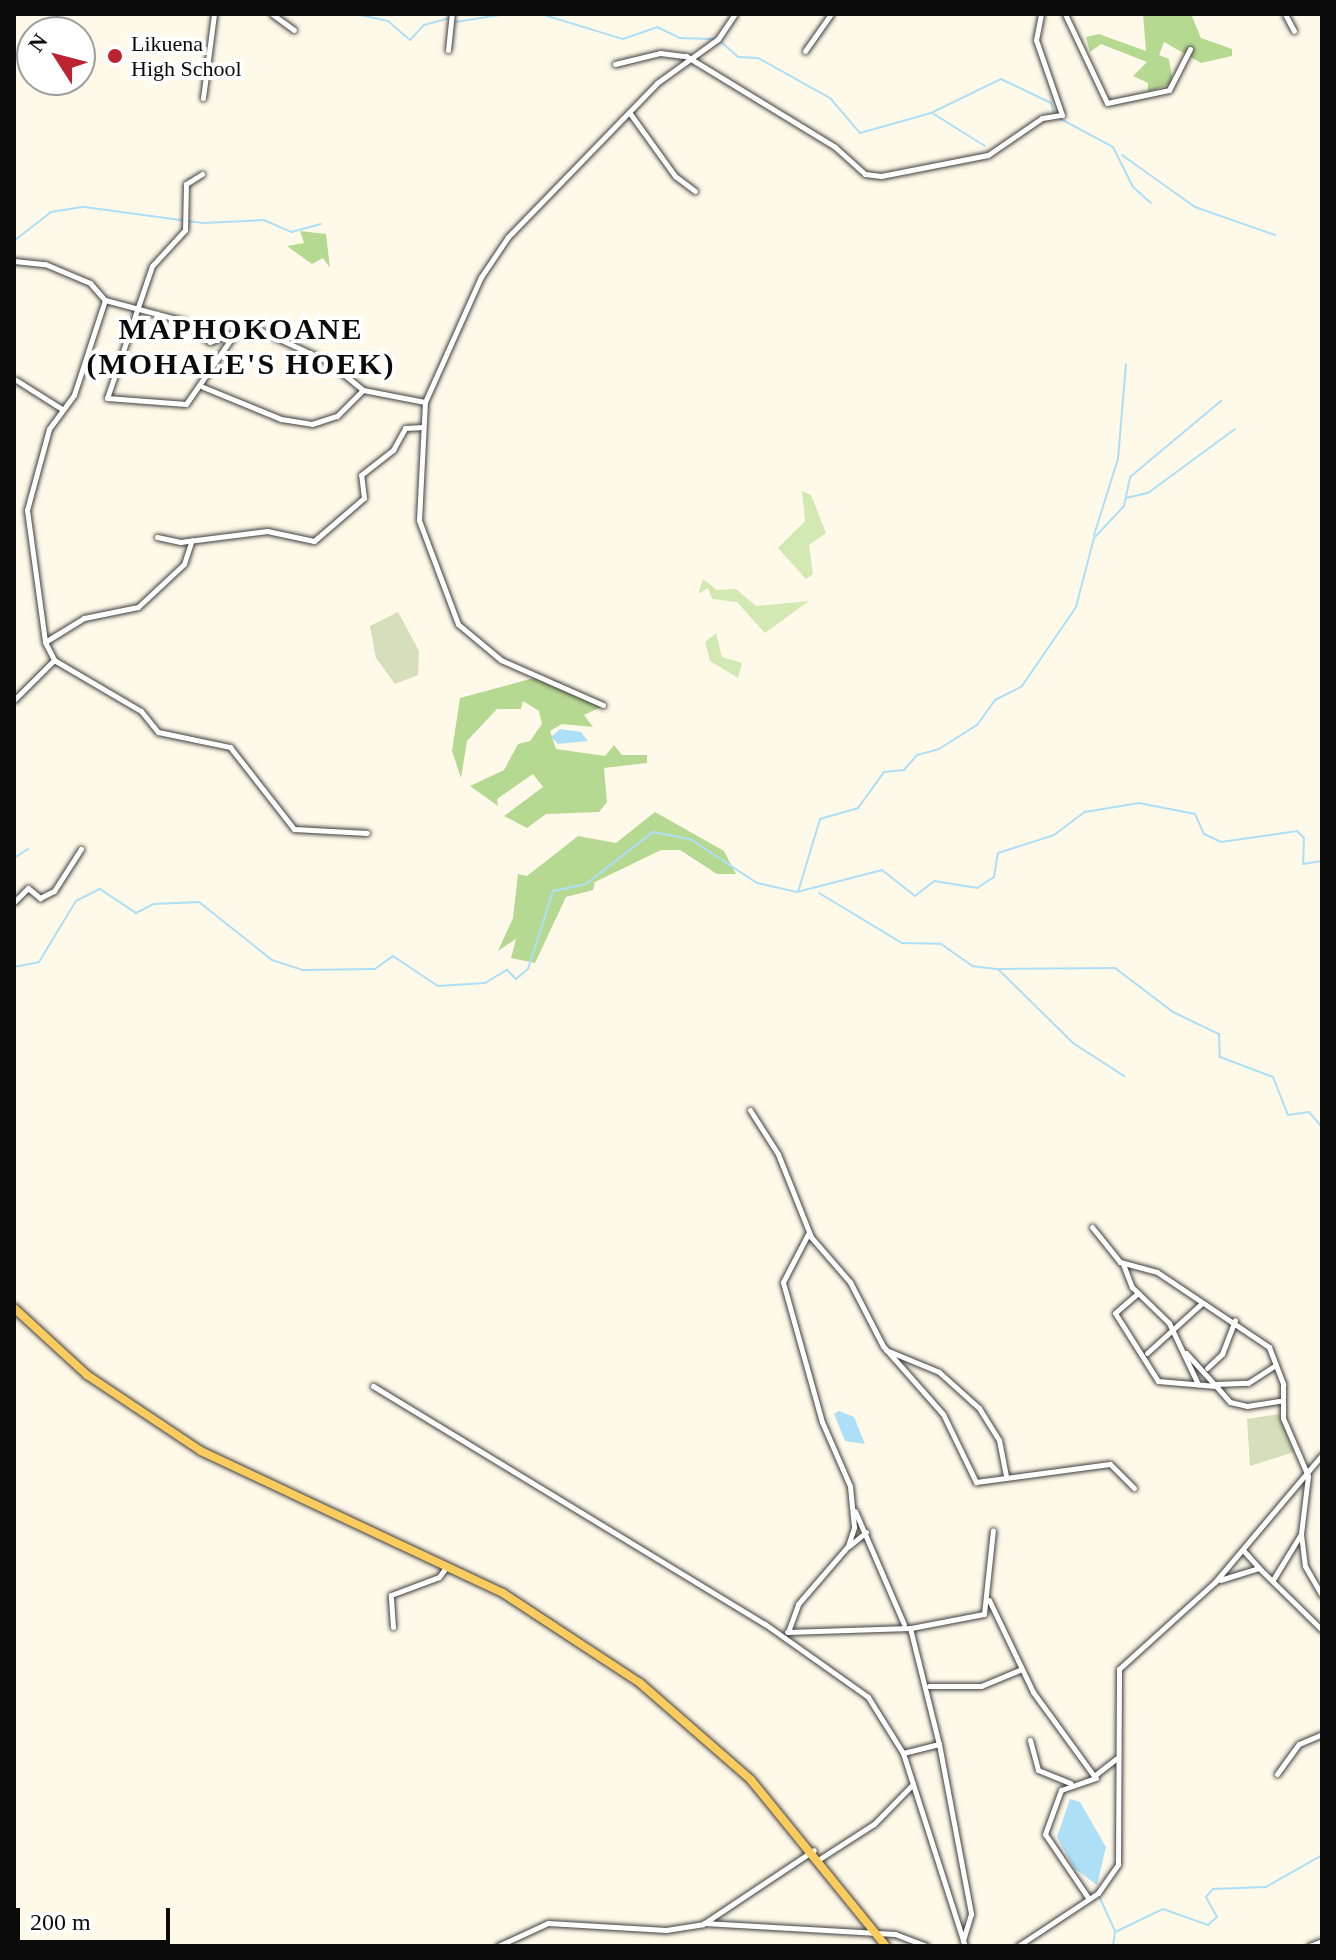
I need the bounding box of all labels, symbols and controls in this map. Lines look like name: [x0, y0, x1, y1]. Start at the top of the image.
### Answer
north arrow: [16, 16, 96, 96]
text: N: [23, 29, 53, 57]
place label: Likuena High School: [131, 30, 242, 82]
marker: Likuena High School: [106, 47, 124, 65]
district label: MAPHOKOANE (MOHALE'S HOEK): [86, 311, 396, 382]
scale bar: [20, 1892, 174, 1942]
text: 200 m: [30, 1909, 91, 1935]

